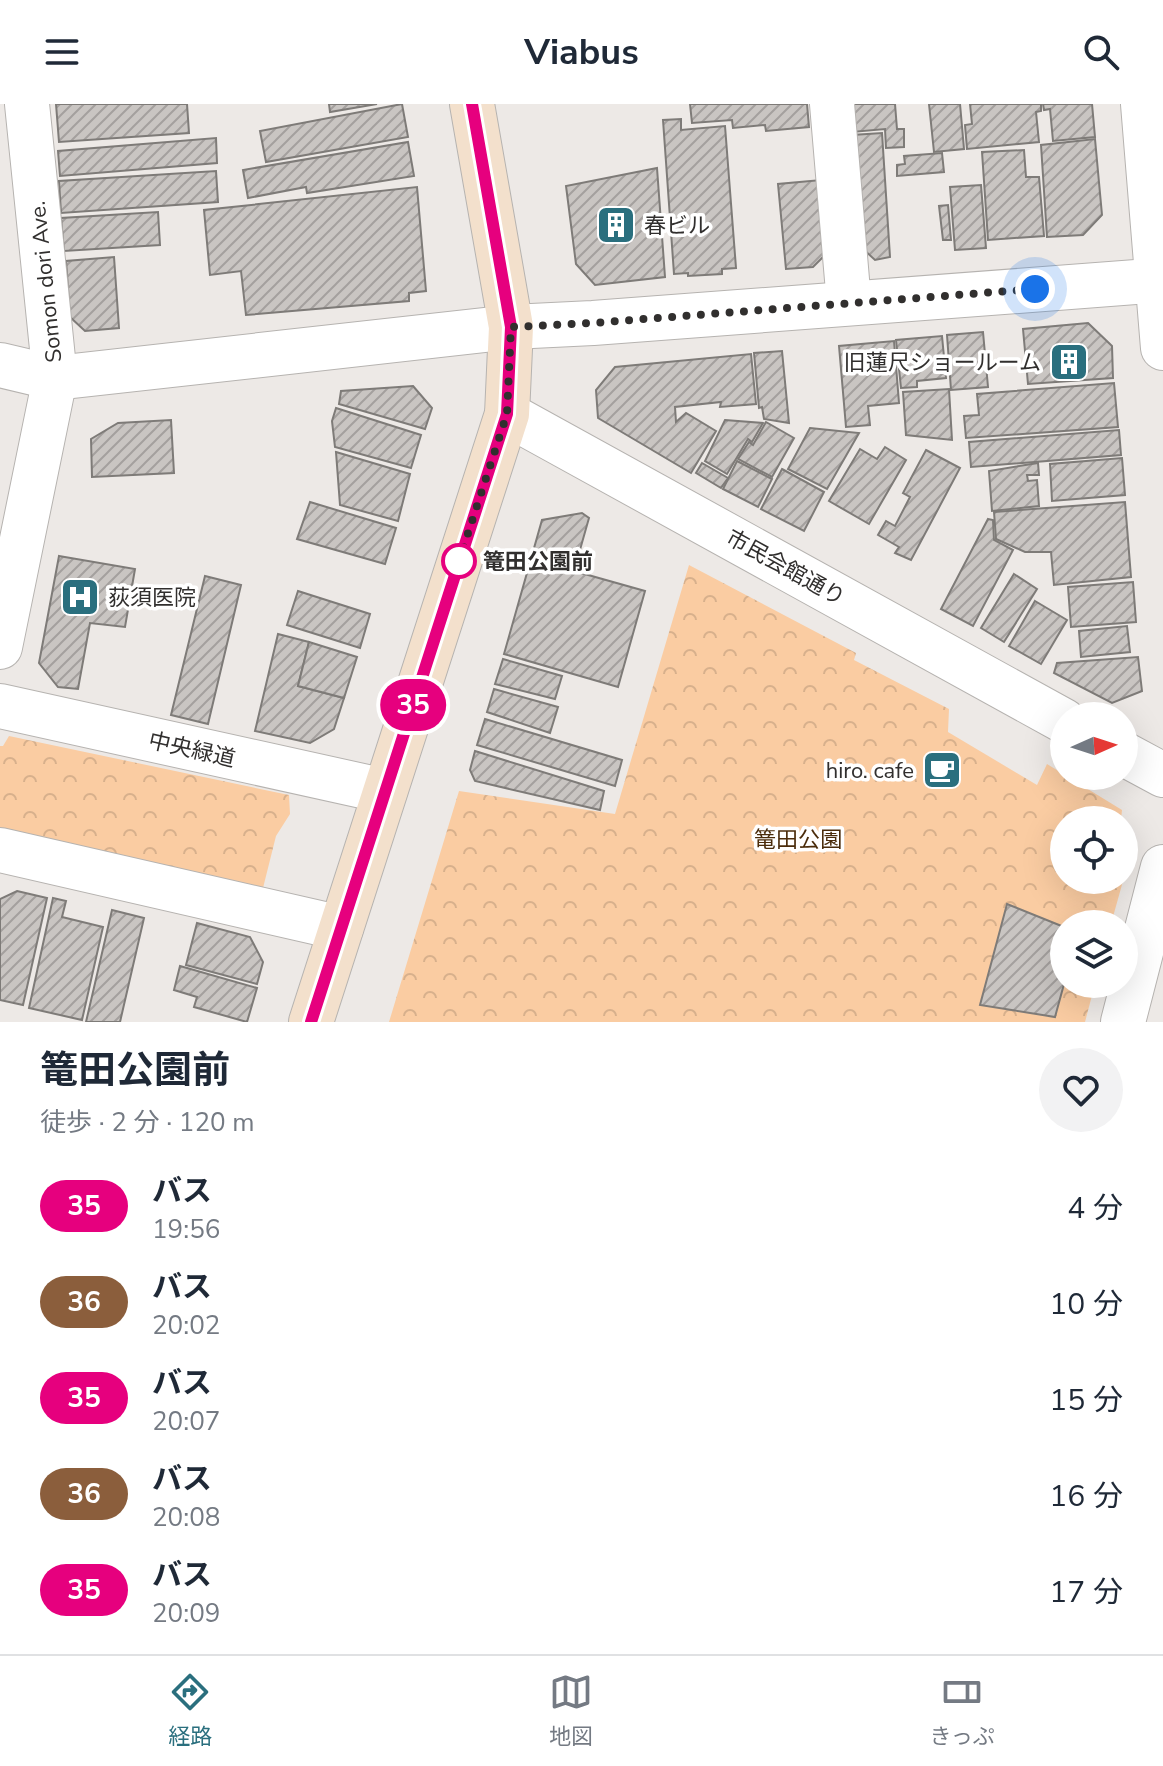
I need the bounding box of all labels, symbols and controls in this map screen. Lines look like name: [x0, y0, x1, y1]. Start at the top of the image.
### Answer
text: Viabus: [524, 28, 639, 77]
icon: menu: [40, 30, 84, 74]
icon: search: [1079, 30, 1123, 74]
street label: Somon dori Ave.: [23, 200, 69, 364]
building icon: 春ビル: [595, 204, 637, 246]
place label: 春ビル: [644, 211, 710, 241]
your location: [1015, 269, 1055, 309]
building icon: 旧蓮尺ショールーム: [1048, 341, 1090, 383]
place label: 旧蓮尺ショールーム: [844, 348, 1041, 378]
street label: 市民会館通り: [721, 523, 851, 613]
marker: 篭田公園前: [442, 544, 476, 578]
place label: 篭田公園前: [483, 547, 593, 577]
hospital icon: 荻須医院: [59, 576, 101, 618]
place label: 荻須医院: [108, 583, 196, 613]
line badge: 35: [377, 679, 449, 731]
text: 35: [396, 686, 430, 724]
north arrow: [1050, 702, 1138, 790]
map controls: [1050, 702, 1138, 998]
street label: 中央緑道: [146, 725, 238, 774]
cafe icon: hiro. cafe: [921, 749, 963, 791]
place label: hiro. cafe: [826, 756, 914, 786]
button: locate: [1050, 806, 1138, 894]
park label: 篭田公園: [754, 825, 842, 855]
button: layers: [1050, 910, 1138, 998]
text: 篭田公園前: [40, 1045, 230, 1096]
button: heart: [1039, 1048, 1123, 1132]
text: 徒歩 · 2 分 · 120 m: [40, 1105, 255, 1140]
text: バス: [152, 1171, 212, 1212]
text: 35: [67, 1187, 101, 1225]
text: 4 分: [1067, 1188, 1123, 1229]
text: 19:56: [152, 1212, 220, 1247]
text: バス: [152, 1267, 212, 1308]
text: 36: [67, 1283, 101, 1321]
text: 10 分: [1049, 1284, 1123, 1325]
text: 20:02: [152, 1308, 220, 1343]
text: バス: [152, 1363, 212, 1404]
text: 35: [67, 1379, 101, 1417]
text: 15 分: [1049, 1380, 1123, 1421]
text: 20:07: [152, 1404, 220, 1439]
text: バス: [152, 1459, 212, 1500]
text: 36: [67, 1475, 101, 1513]
text: 16 分: [1049, 1476, 1123, 1517]
text: 20:08: [152, 1500, 220, 1535]
text: バス: [152, 1555, 212, 1596]
text: 35: [67, 1571, 101, 1609]
text: 17 分: [1049, 1572, 1123, 1613]
text: 20:09: [152, 1596, 220, 1631]
tab: 経路: [168, 1670, 212, 1752]
tab: 地図: [549, 1670, 593, 1752]
tab: きっぷ: [930, 1670, 995, 1752]

